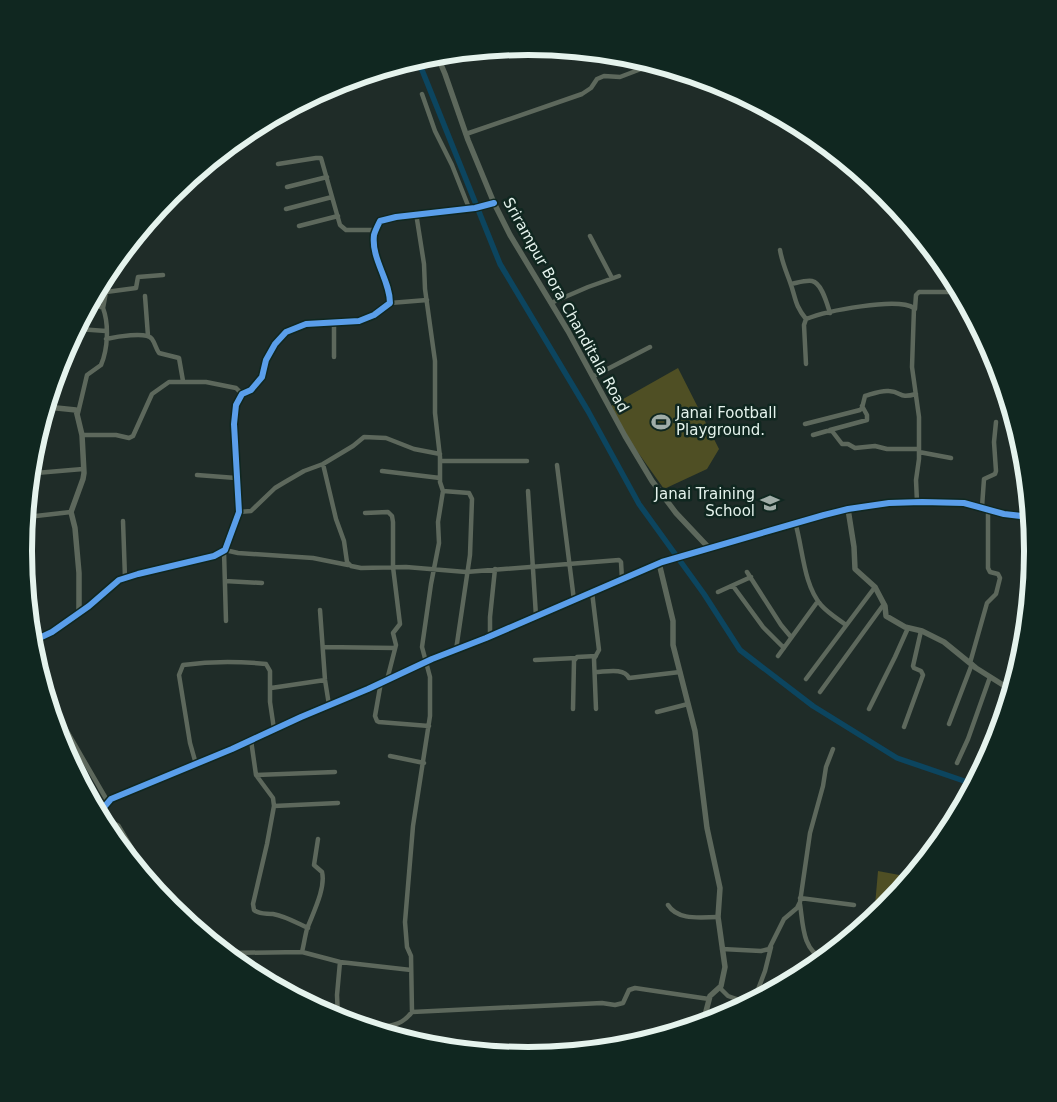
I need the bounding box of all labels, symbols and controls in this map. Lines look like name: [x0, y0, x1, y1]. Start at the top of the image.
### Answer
street label: Srirampur Bora Chanditala Road: [499, 195, 633, 415]
place label: Janai Football Playground.: [675, 404, 777, 439]
sports icon: Janai Football Playground.: [650, 411, 672, 433]
place label: Janai Training School: [654, 485, 755, 520]
school or university icon: Janai Training School: [759, 492, 781, 514]

